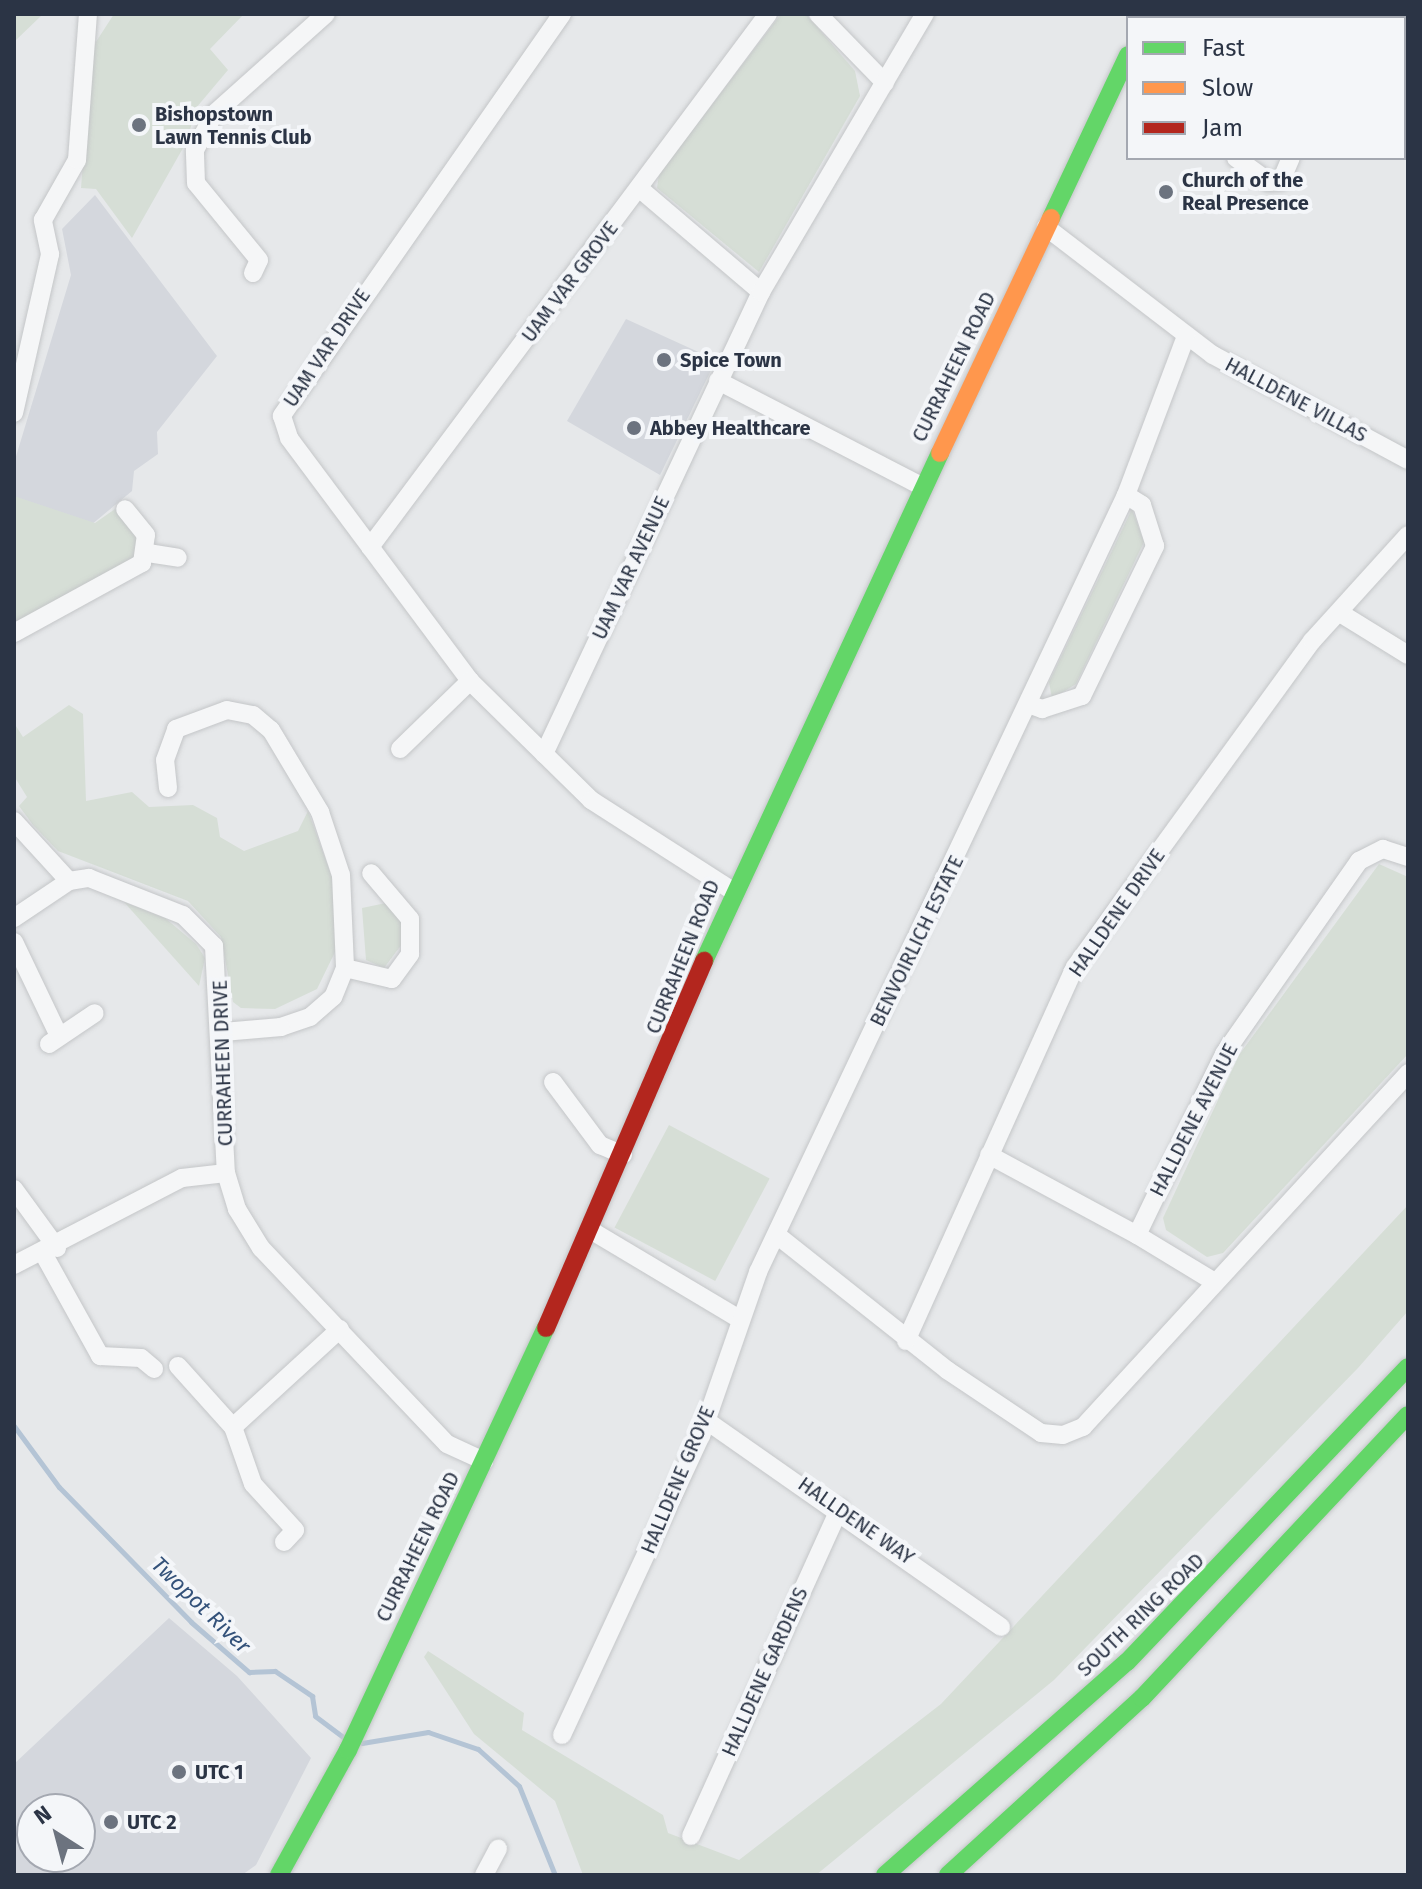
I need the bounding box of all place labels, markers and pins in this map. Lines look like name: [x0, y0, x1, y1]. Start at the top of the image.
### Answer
place label: Bishopstown Lawn Tennis Club: [155, 102, 312, 149]
marker: Bishopstown Lawn Tennis Club: [130, 116, 148, 134]
place label: Church of the Real Presence: [1182, 168, 1309, 215]
marker: Church of the Real Presence: [1157, 183, 1175, 201]
place label: Spice Town: [680, 348, 782, 372]
marker: Spice Town: [655, 351, 673, 369]
place label: Abbey Healthcare: [650, 416, 811, 440]
marker: Abbey Healthcare: [625, 419, 643, 437]
place label: UTC 1: [195, 1760, 244, 1784]
marker: UTC 1: [170, 1763, 188, 1781]
place label: UTC 2: [127, 1810, 177, 1834]
marker: UTC 2: [102, 1813, 120, 1831]

